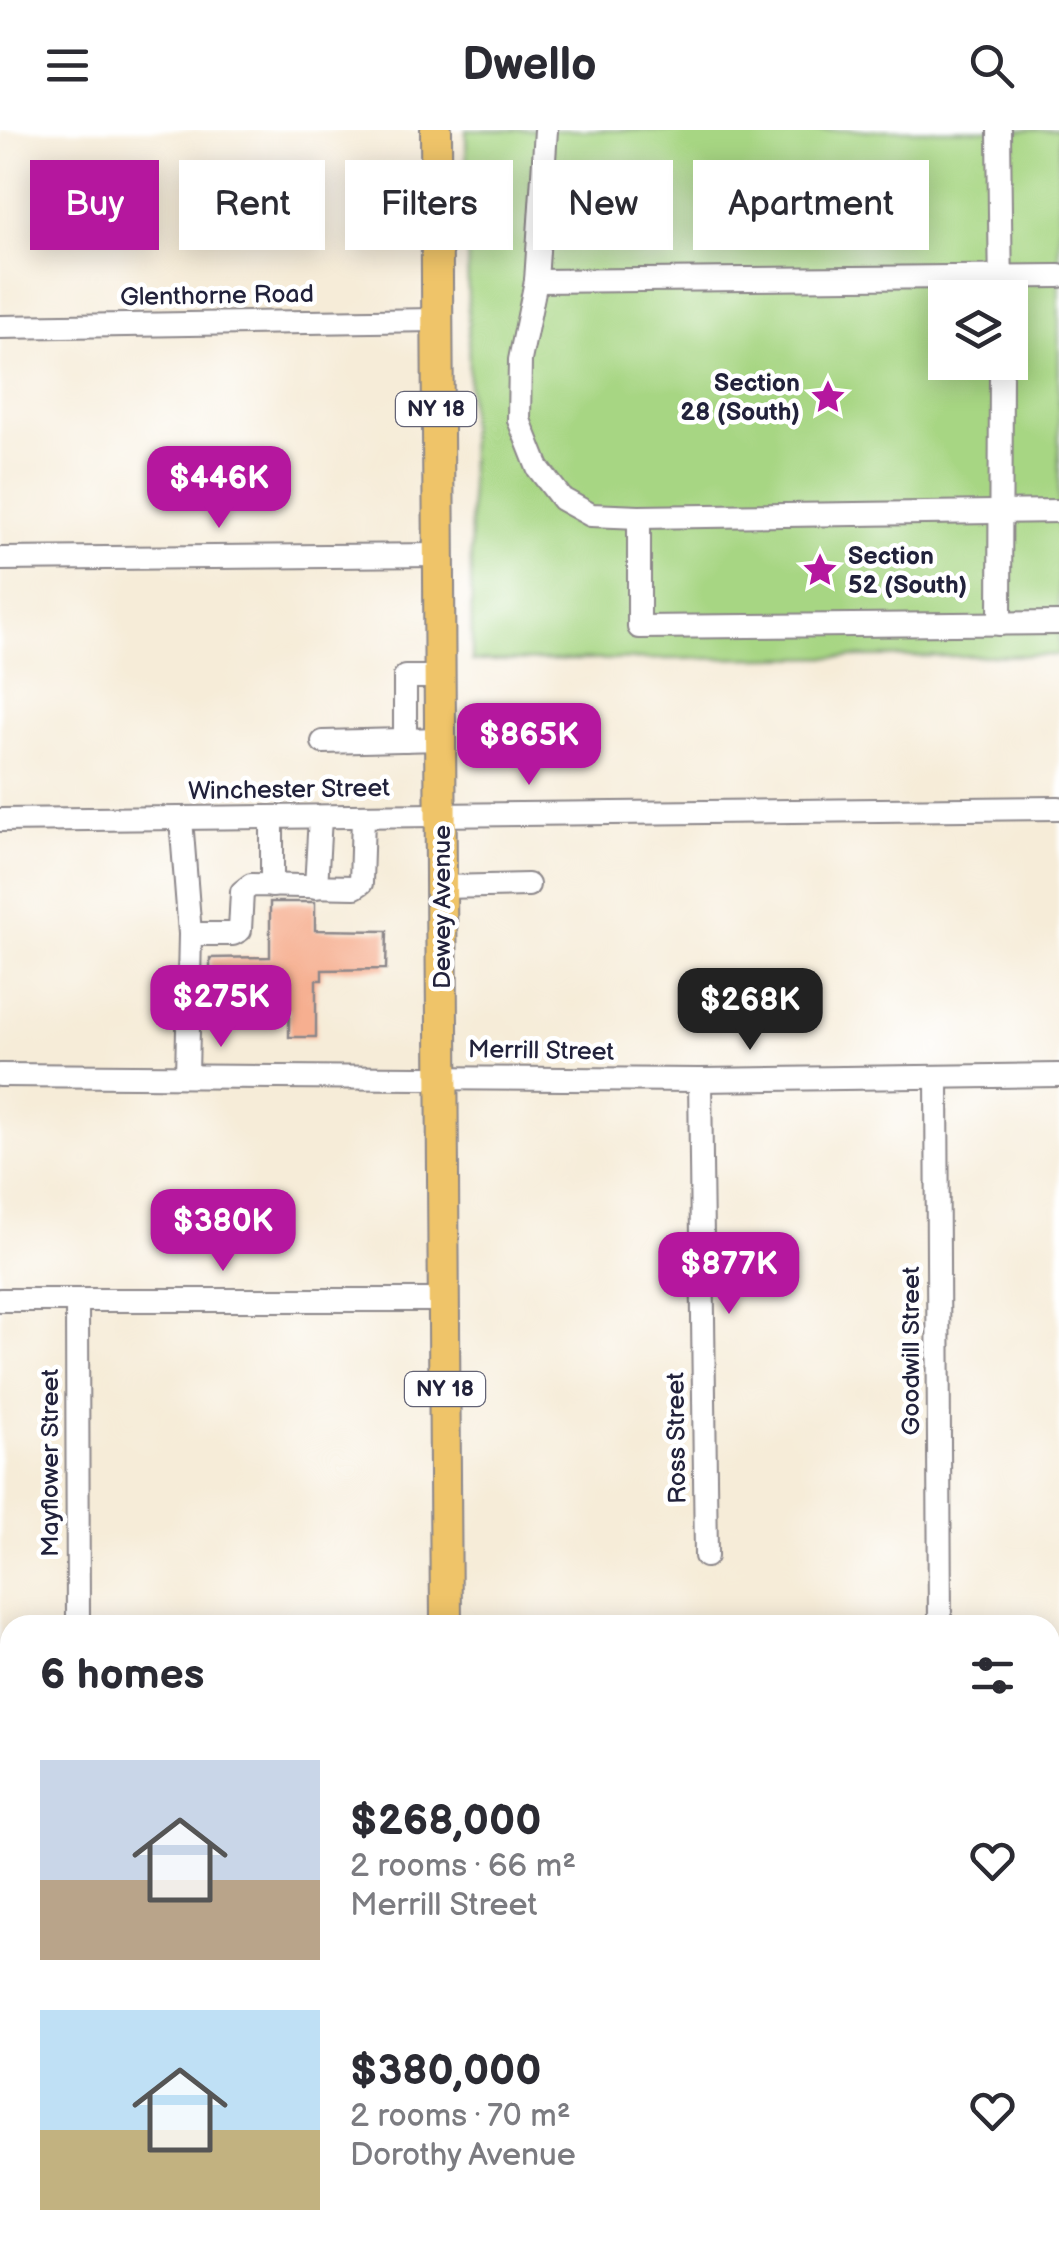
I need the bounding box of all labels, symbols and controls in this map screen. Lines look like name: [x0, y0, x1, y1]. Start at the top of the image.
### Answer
icon: menu: [40, 38, 95, 93]
text: Dwello: [462, 38, 597, 93]
icon: search: [964, 38, 1019, 93]
chip: Buy: [30, 160, 159, 250]
chip: Rent: [179, 160, 325, 250]
chip: Filters: [345, 160, 513, 250]
chip: New: [533, 160, 673, 250]
chip: Apartment: [693, 160, 929, 250]
street label: Glenthorne Road: [120, 279, 314, 313]
map controls: [928, 280, 1028, 380]
button: layers: [928, 280, 1028, 380]
place label: Section 28 (South): [680, 368, 800, 428]
place icon: Section 28 (South): [809, 378, 847, 416]
road number: NY 18: [396, 392, 476, 426]
pin: $446K: [149, 446, 289, 531]
text: $446K: [169, 459, 269, 498]
place label: Section 52 (South): [848, 541, 967, 601]
place icon: Section 52 (South): [801, 551, 839, 589]
pin: $865K: [459, 703, 599, 788]
text: $865K: [479, 716, 579, 755]
street label: Winchester Street: [188, 773, 390, 807]
street label: Dewey Avenue: [427, 825, 458, 989]
pin: $275K: [151, 965, 291, 1050]
pin: $268K: [680, 968, 820, 1053]
text: $275K: [172, 978, 270, 1017]
text: $268K: [700, 981, 800, 1020]
street label: Merrill Street: [468, 1034, 615, 1068]
pin: $380K: [153, 1189, 293, 1274]
text: $380K: [173, 1202, 273, 1241]
pin: $877K: [659, 1232, 799, 1317]
text: $877K: [680, 1245, 778, 1284]
street label: Goodwill Street: [896, 1266, 927, 1436]
street label: Mayflower Street: [35, 1369, 66, 1557]
road number: NY 18: [405, 1372, 485, 1406]
street label: Ross Street: [660, 1372, 694, 1504]
icon: filters: [965, 1648, 1020, 1703]
text: 6 homes: [40, 1650, 204, 1701]
text: $268,000: [350, 1796, 541, 1847]
icon: home: [120, 1800, 240, 1920]
icon: heart: [965, 1833, 1020, 1888]
text: 2 rooms · 66 m²: [350, 1847, 576, 1886]
text: Merrill Street: [350, 1886, 537, 1925]
text: $380,000: [350, 2046, 541, 2097]
icon: home: [120, 2050, 240, 2170]
icon: heart: [965, 2083, 1020, 2138]
text: 2 rooms · 70 m²: [350, 2097, 571, 2136]
text: Dorothy Avenue: [350, 2136, 576, 2175]

